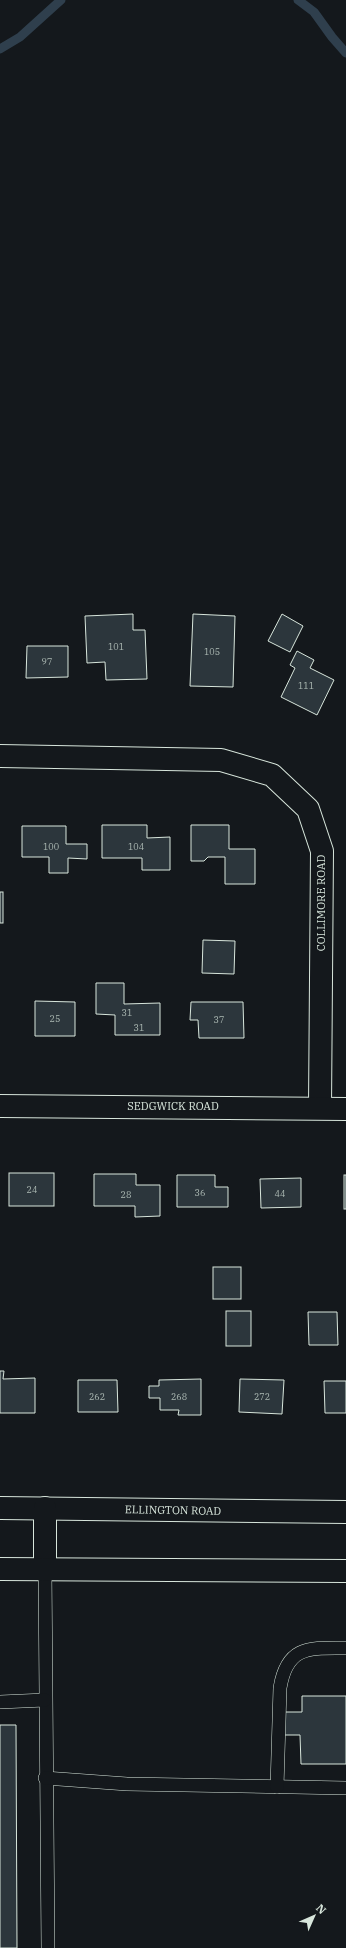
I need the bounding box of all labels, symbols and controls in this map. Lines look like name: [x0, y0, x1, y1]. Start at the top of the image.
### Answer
house number: 101: [108, 641, 124, 652]
house number: 105: [204, 646, 220, 657]
house number: 97: [42, 656, 52, 667]
house number: 111: [298, 680, 314, 691]
house number: 100: [43, 841, 59, 852]
house number: 104: [128, 841, 144, 852]
street label: COLLIMORE ROAD: [314, 855, 328, 951]
house number: 31: [122, 1007, 132, 1018]
house number: 25: [50, 1013, 60, 1024]
house number: 37: [214, 1014, 224, 1025]
house number: 31: [134, 1022, 144, 1033]
street label: SEDGWICK ROAD: [127, 1099, 219, 1113]
house number: 24: [27, 1184, 37, 1195]
house number: 36: [195, 1187, 205, 1198]
house number: 44: [275, 1188, 285, 1199]
house number: 28: [121, 1189, 131, 1200]
house number: 262: [89, 1391, 105, 1402]
house number: 268: [171, 1391, 187, 1402]
house number: 272: [254, 1391, 270, 1402]
street label: ELLINGTON ROAD: [125, 1502, 222, 1518]
north arrow: [294, 1896, 334, 1936]
text: N: [313, 1901, 329, 1917]

